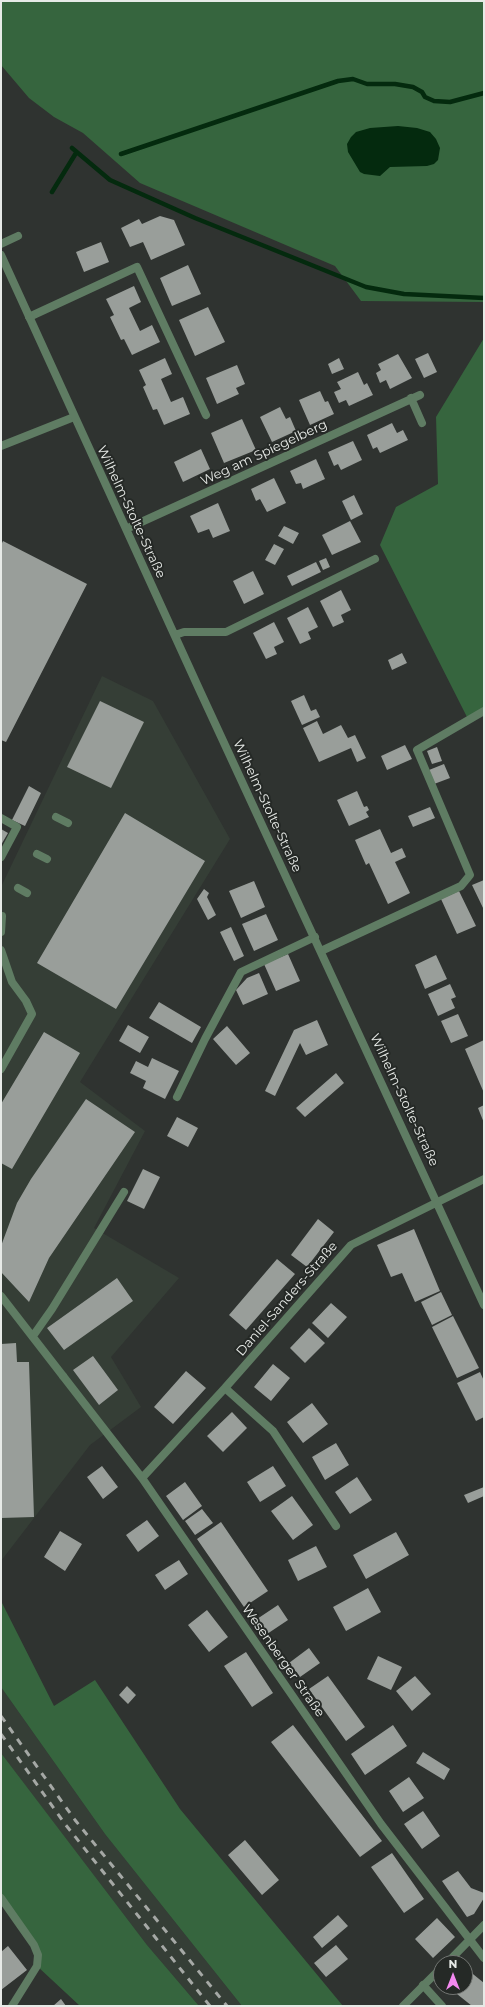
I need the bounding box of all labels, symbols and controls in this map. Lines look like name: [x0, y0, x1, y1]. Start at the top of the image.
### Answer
street label: Weg am Spiegelberg: [198, 417, 330, 489]
street label: Wilhelm-Stolte-Straße: [93, 443, 169, 581]
street label: Wilhelm-Stolte-Straße: [229, 737, 305, 875]
street label: Wilhelm-Stolte-Straße: [366, 1031, 442, 1169]
street label: Daniel-Sanders-Straße: [233, 1239, 341, 1359]
street label: Wesenberger Straße: [238, 1602, 328, 1720]
north arrow: [433, 1955, 473, 1995]
text: N: [449, 1957, 457, 1971]

